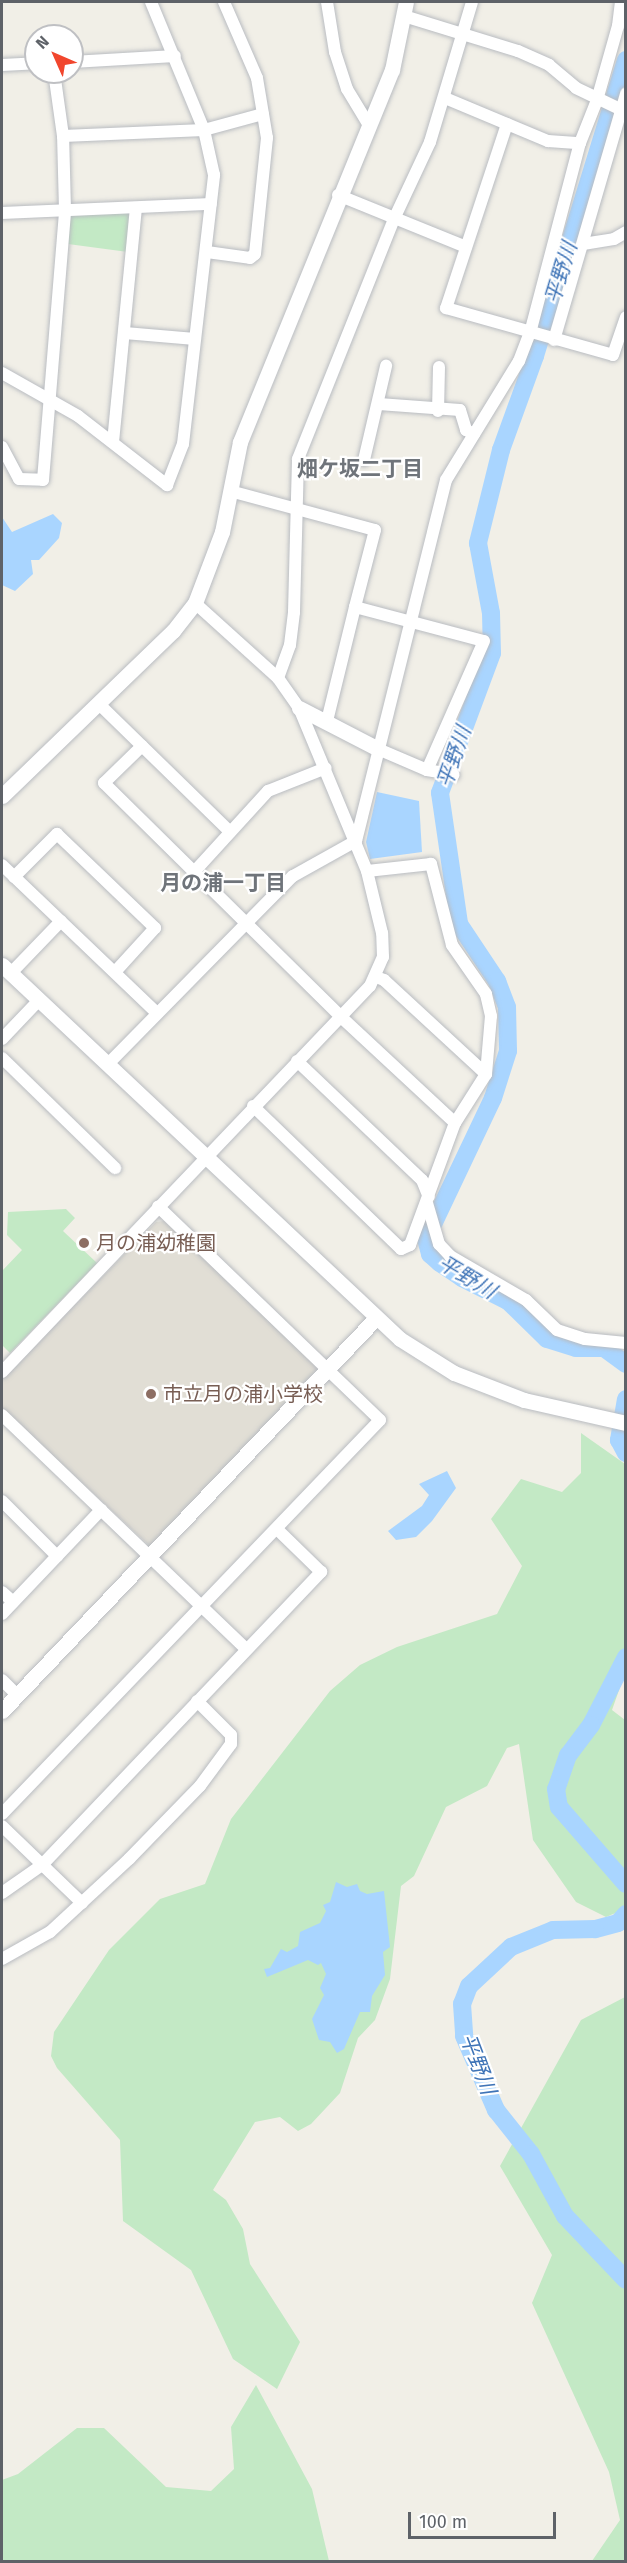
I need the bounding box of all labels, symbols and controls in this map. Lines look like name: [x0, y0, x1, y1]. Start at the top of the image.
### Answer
north arrow: [24, 24, 84, 84]
text: N: [32, 32, 53, 53]
water label: 平野川: [540, 239, 582, 307]
district label: 畑ケ坂二丁目: [297, 456, 423, 482]
water label: 平野川: [432, 723, 476, 791]
district label: 月の浦一丁目: [160, 870, 286, 896]
place label: 月の浦幼稚園: [96, 1231, 216, 1255]
marker: 月の浦幼稚園: [77, 1236, 91, 1250]
water label: 平野川: [434, 1250, 500, 1304]
place label: 市立月の浦小学校: [163, 1382, 323, 1406]
marker: 市立月の浦小学校: [144, 1387, 158, 1401]
water label: 平野川: [455, 2030, 501, 2098]
scale bar: [411, 2500, 560, 2538]
text: 100 m: [419, 2511, 467, 2533]

